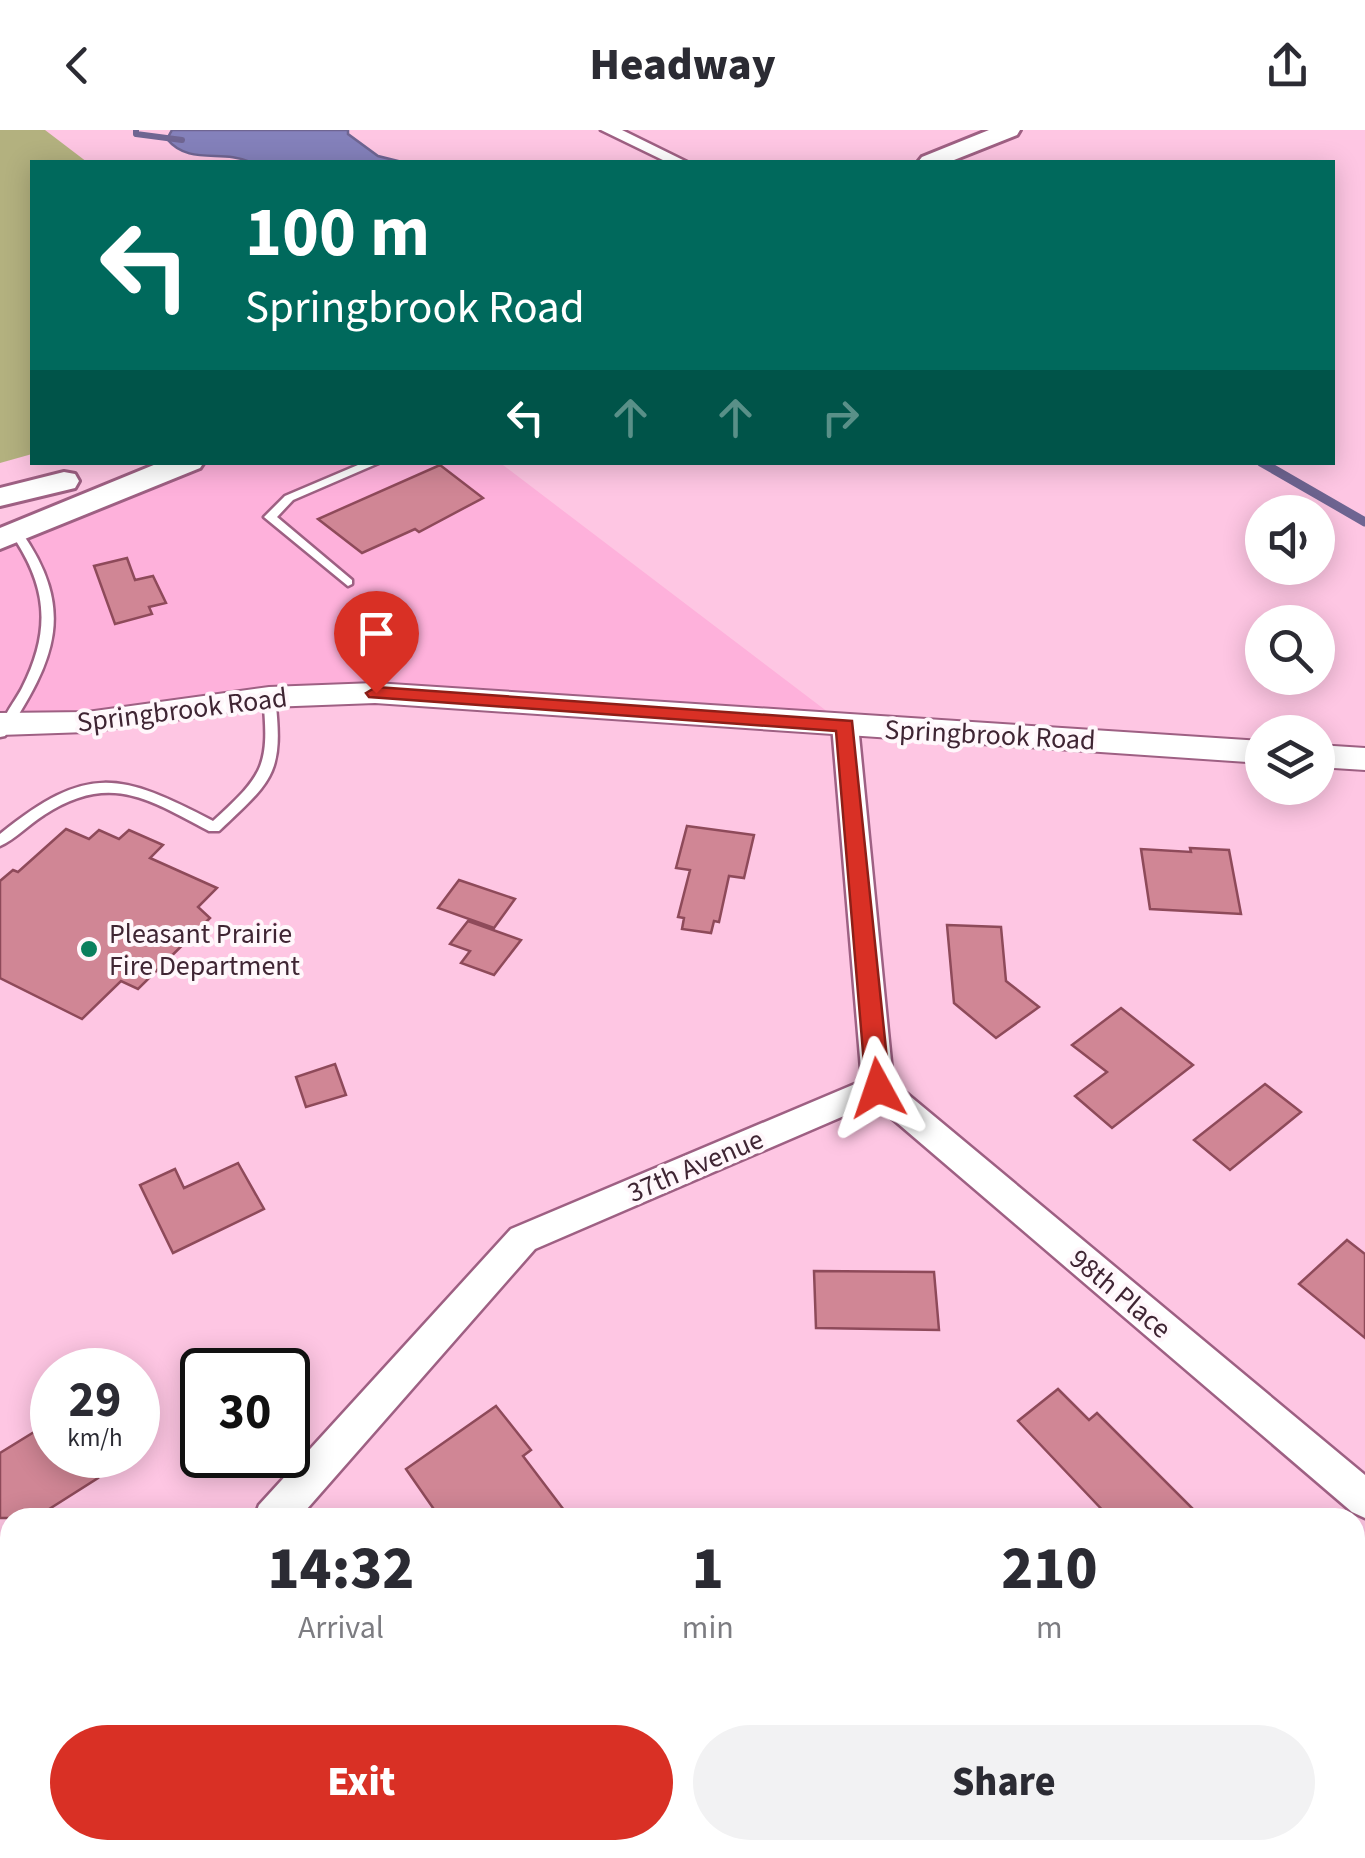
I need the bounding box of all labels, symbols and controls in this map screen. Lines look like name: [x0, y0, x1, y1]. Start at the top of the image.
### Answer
text: Headway: [589, 33, 776, 97]
icon: back: [50, 38, 105, 93]
icon: share: [1260, 38, 1315, 93]
text: 100 m: [245, 183, 430, 283]
icon: left: [80, 200, 210, 330]
text: Springbrook Road: [245, 276, 585, 340]
icon: left: [498, 390, 553, 445]
icon: ahead: [603, 390, 658, 445]
icon: ahead: [708, 390, 763, 445]
icon: right: [813, 390, 868, 445]
map controls: [1245, 495, 1335, 805]
button: sound: [1245, 495, 1335, 585]
pin: [334, 591, 419, 694]
button: search: [1245, 605, 1335, 695]
icon: arrive: [349, 606, 404, 661]
street label: Springbrook Road: [75, 677, 289, 743]
street label: Springbrook Road: [883, 709, 1097, 761]
button: layers: [1245, 715, 1335, 805]
place label: Pleasant Prairie Fire Department: [109, 914, 301, 986]
marker: Pleasant Prairie Fire Department: [78, 938, 100, 960]
position arrow: [826, 1036, 930, 1140]
street label: 37th Avenue: [621, 1119, 770, 1213]
street label: 98th Place: [1061, 1239, 1180, 1348]
speed limit sign: 30: [180, 1348, 310, 1478]
text: 29: [69, 1365, 121, 1436]
text: km/h: [67, 1420, 123, 1456]
text: 14:32: [268, 1527, 414, 1612]
text: 1: [692, 1527, 724, 1612]
text: 210: [1001, 1527, 1097, 1612]
text: Arrival: [298, 1605, 384, 1651]
text: min: [682, 1605, 734, 1651]
text: m: [1036, 1605, 1063, 1651]
button: Exit: [50, 1725, 673, 1840]
button: Share: [693, 1725, 1315, 1840]

